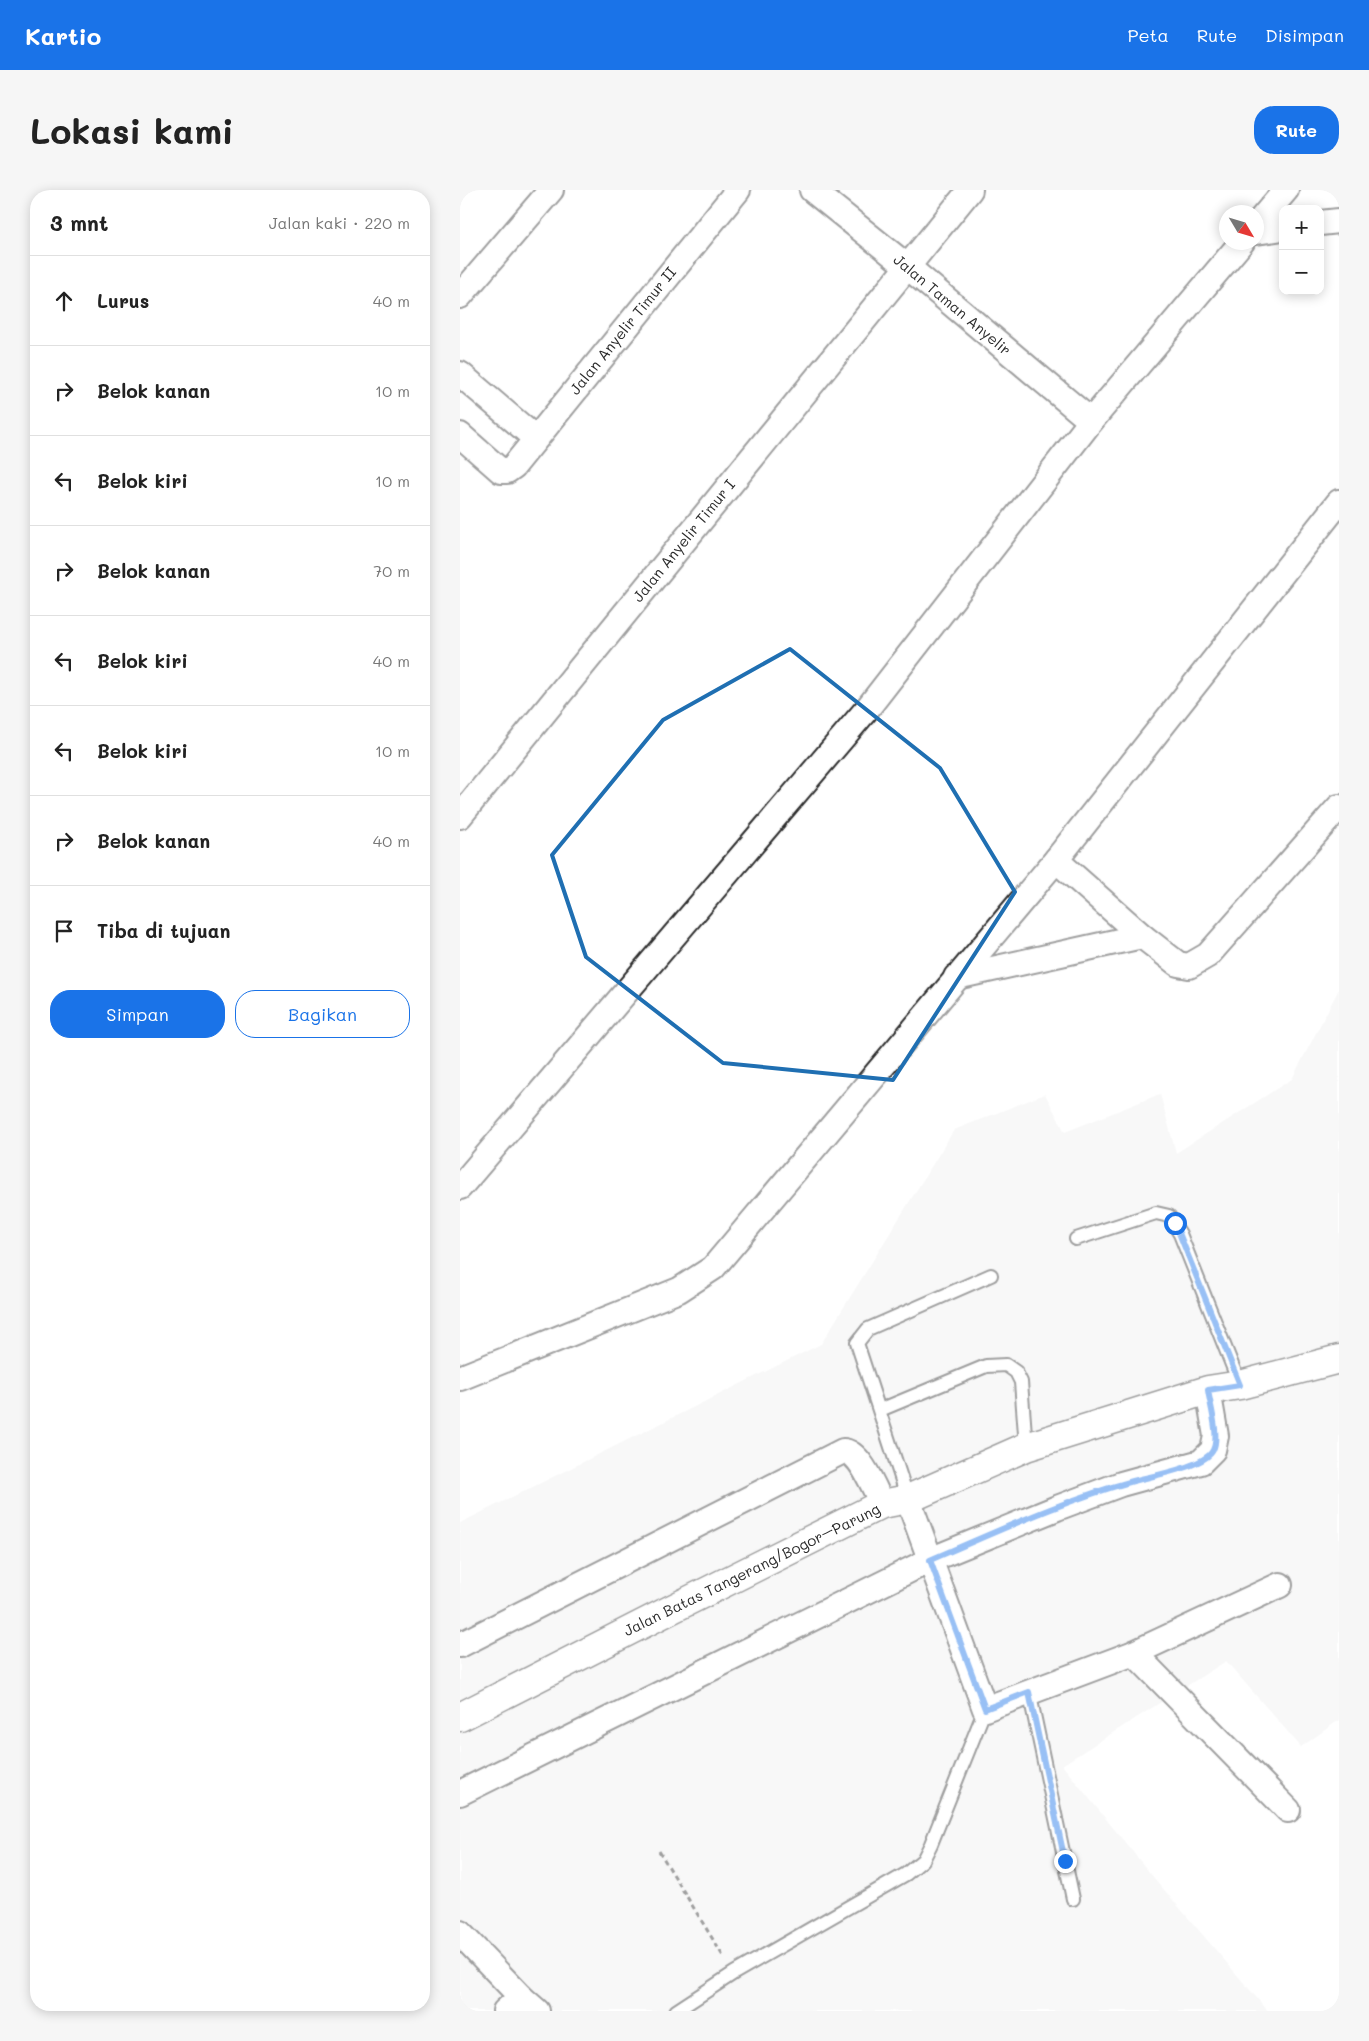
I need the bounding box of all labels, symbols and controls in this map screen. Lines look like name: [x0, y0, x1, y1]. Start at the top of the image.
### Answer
text: Kartio: [25, 20, 101, 51]
text: Peta: [1127, 23, 1169, 47]
text: Rute: [1197, 23, 1237, 47]
text: Disimpan: [1265, 23, 1344, 47]
button: Rute: [1254, 106, 1339, 154]
text: Lokasi kami: [30, 107, 234, 153]
north arrow: [1219, 205, 1264, 250]
map controls: [1279, 205, 1324, 295]
button: +: [1279, 205, 1324, 250]
text: 3 mnt: [50, 209, 108, 236]
text: Jalan kaki · 220 m: [269, 212, 410, 233]
street label: Jalan Taman Anyelir: [890, 249, 1016, 359]
button: −: [1279, 250, 1324, 295]
street label: Jalan Anyelir Timur II: [564, 262, 680, 398]
icon: ahead: [50, 287, 78, 315]
text: Lurus: [97, 288, 149, 313]
text: 40 m: [373, 290, 410, 311]
icon: right: [50, 377, 78, 405]
text: Belok kanan: [97, 378, 210, 403]
text: 10 m: [375, 380, 410, 401]
icon: left: [50, 467, 78, 495]
text: Belok kiri: [97, 468, 188, 493]
text: 10 m: [375, 470, 410, 491]
street label: Jalan Anyelir Timur I: [628, 475, 739, 606]
icon: right: [50, 557, 78, 585]
text: Belok kanan: [97, 558, 210, 583]
text: 70 m: [373, 560, 410, 581]
icon: left: [50, 647, 78, 675]
text: Belok kiri: [97, 648, 188, 673]
text: 40 m: [373, 650, 410, 671]
icon: left: [50, 737, 78, 765]
text: Belok kiri: [97, 738, 188, 763]
text: 10 m: [375, 740, 410, 761]
icon: right: [50, 827, 78, 855]
text: Belok kanan: [97, 828, 210, 853]
text: 40 m: [373, 830, 410, 851]
icon: arrive: [50, 917, 78, 945]
text: Tiba di tujuan: [97, 918, 230, 943]
button: Simpan: [50, 990, 225, 1038]
button: Bagikan: [235, 990, 410, 1038]
route start: [1164, 1212, 1187, 1235]
street label: Jalan Batas Tangerang/Bogor–Parung: [620, 1498, 883, 1640]
route end: [1054, 1850, 1077, 1873]

